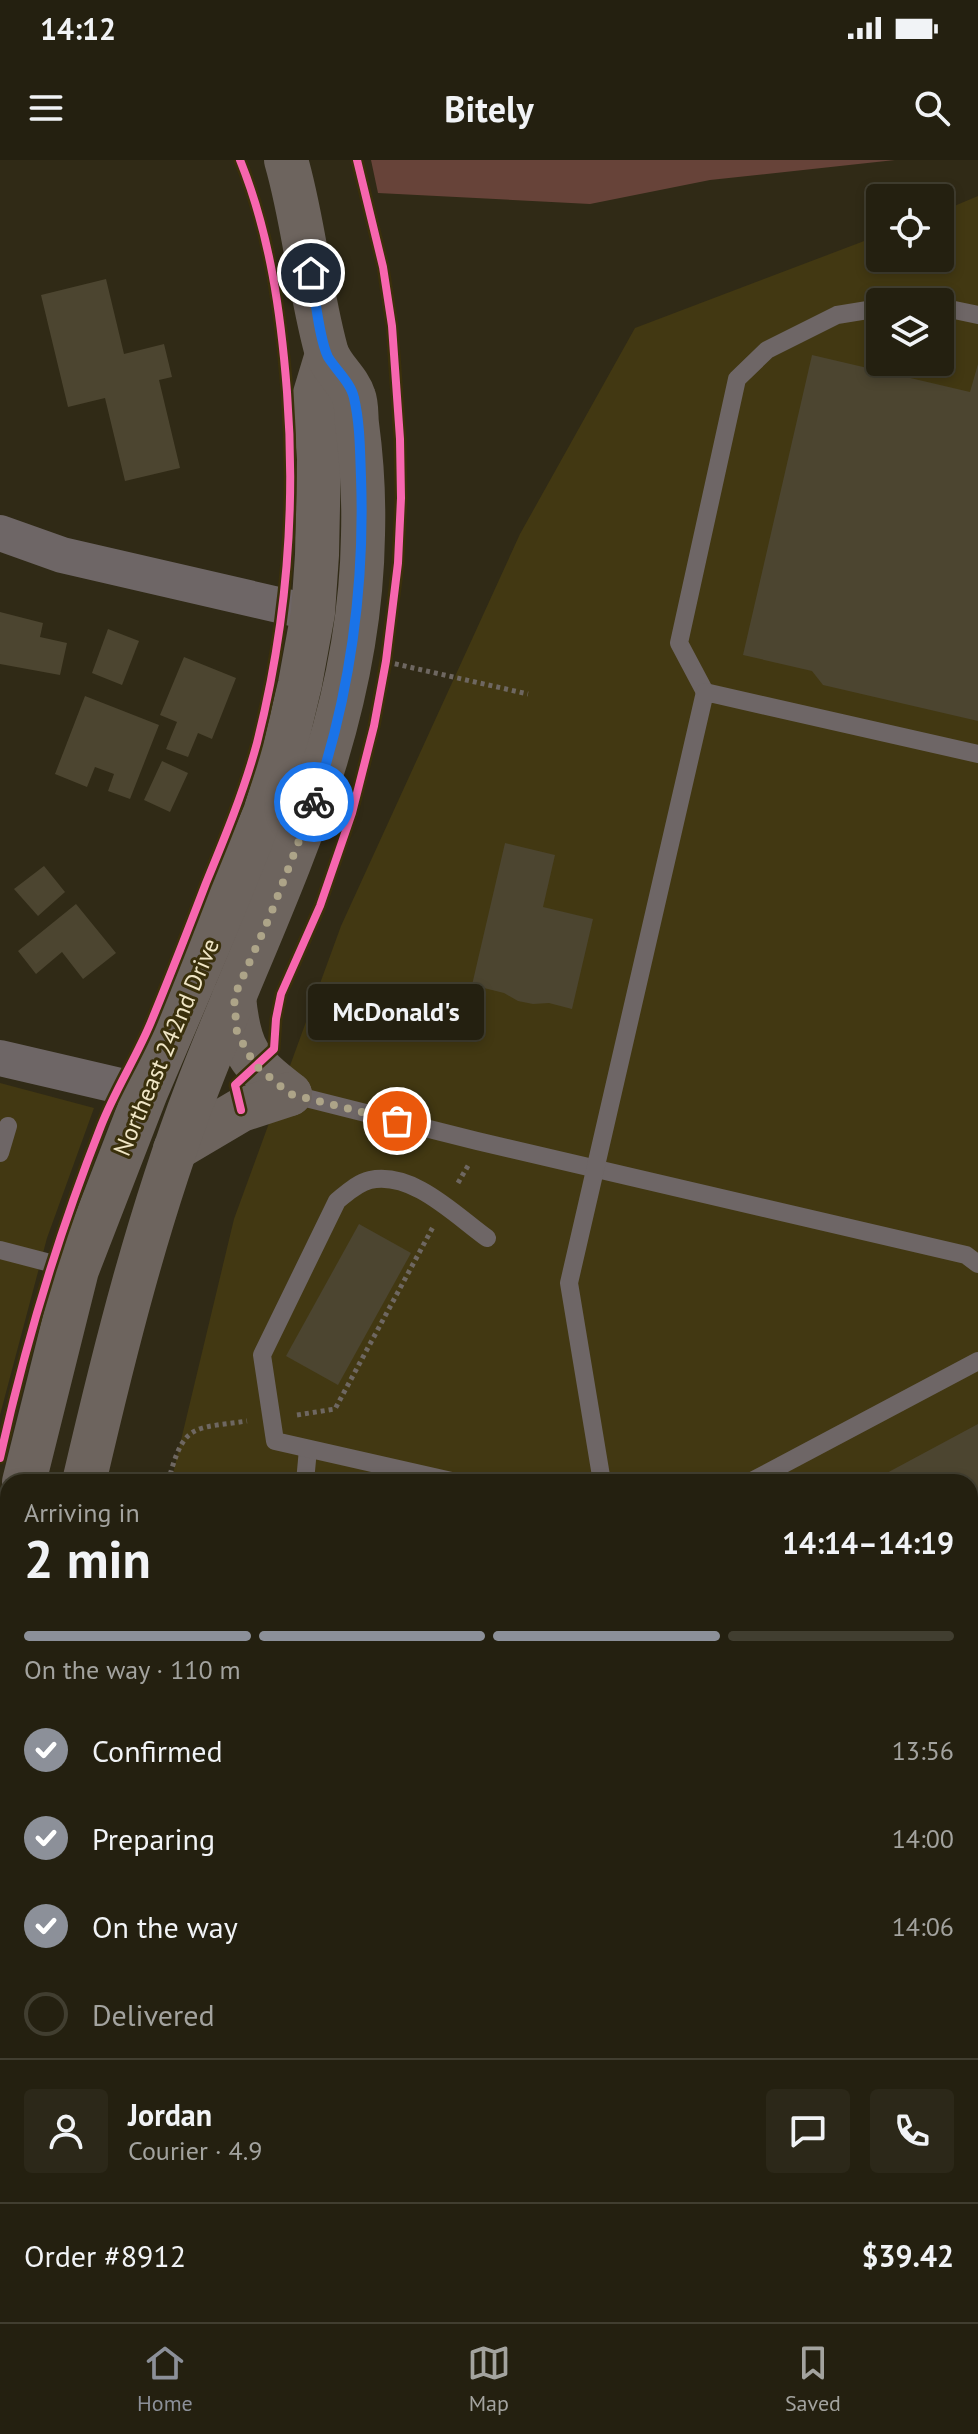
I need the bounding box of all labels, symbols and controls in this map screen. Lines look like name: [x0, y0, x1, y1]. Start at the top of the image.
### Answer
text: 14:12: [40, 9, 116, 48]
text: Bitely: [444, 85, 534, 132]
icon: menu: [24, 86, 68, 130]
icon: search: [910, 86, 954, 130]
map controls: [866, 184, 954, 376]
button: locate: [866, 184, 954, 272]
pin: [277, 239, 345, 307]
icon: home: [289, 251, 333, 295]
button: layers: [866, 288, 954, 376]
courier: [274, 762, 354, 842]
icon: bike: [292, 780, 336, 824]
street label: Northeast 242nd Drive: [106, 934, 226, 1160]
callout: McDonald's: [309, 985, 485, 1041]
text: McDonald's: [332, 995, 460, 1028]
pin: [363, 1087, 431, 1155]
icon: bag: [375, 1099, 419, 1143]
text: Arriving in: [24, 1496, 140, 1529]
text: 14:14–14:19: [782, 1523, 954, 1562]
text: 2 min: [24, 1525, 151, 1592]
text: On the way · 110 m: [24, 1653, 241, 1686]
icon: check: [24, 1728, 68, 1772]
text: Confirmed: [92, 1731, 223, 1770]
text: 13:56: [892, 1734, 954, 1767]
icon: check: [24, 1816, 68, 1860]
text: Preparing: [92, 1819, 215, 1858]
text: 14:00: [892, 1822, 954, 1855]
icon: check: [24, 1904, 68, 1948]
text: On the way: [92, 1907, 238, 1946]
text: 14:06: [892, 1910, 954, 1943]
text: Delivered: [92, 1995, 215, 2034]
button: person: [24, 2089, 108, 2173]
button: chat: [766, 2089, 850, 2173]
button: phone: [870, 2089, 954, 2173]
text: Jordan: [128, 2095, 212, 2134]
text: Courier · 4.9: [128, 2134, 262, 2167]
text: Order #8912: [24, 2236, 186, 2275]
text: $39.42: [862, 2236, 954, 2275]
tab: Home: [137, 2341, 193, 2417]
tab: Map: [467, 2341, 511, 2417]
tab: Saved: [785, 2341, 841, 2417]

